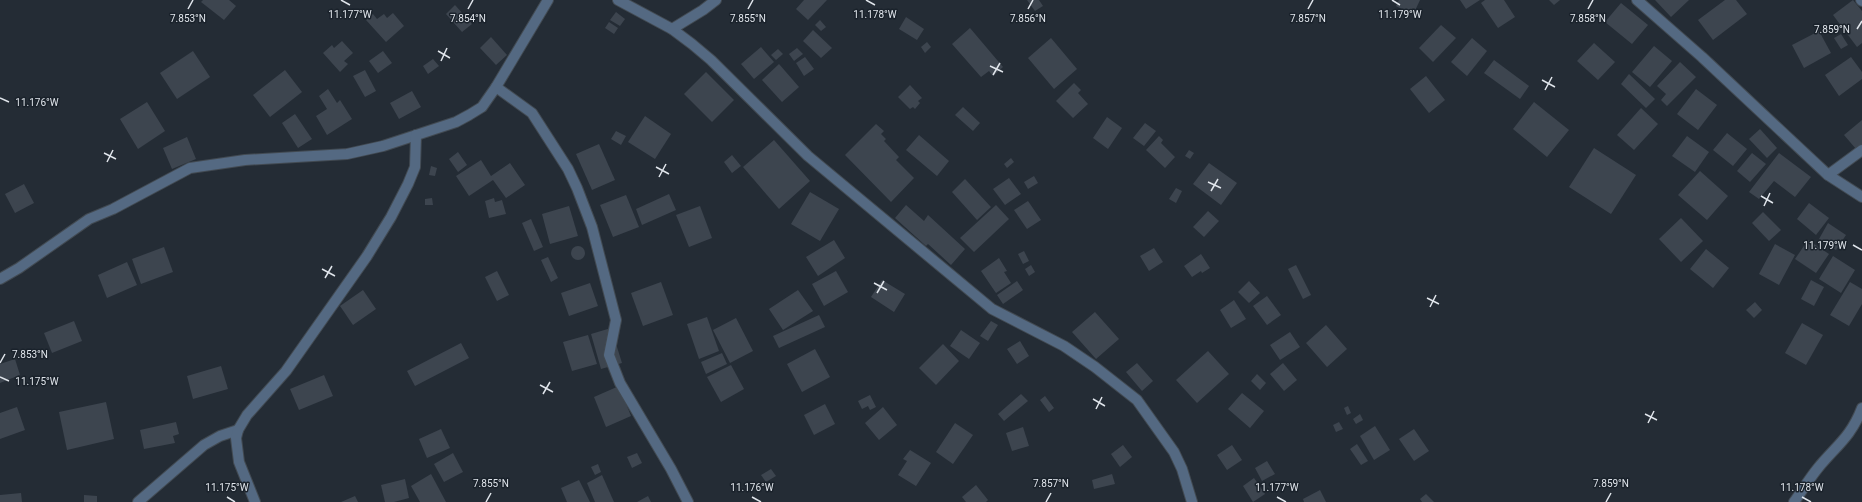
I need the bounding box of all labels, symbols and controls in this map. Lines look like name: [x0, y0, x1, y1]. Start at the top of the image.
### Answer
text: 11.177°W: [328, 9, 372, 20]
text: 11.178°W: [853, 9, 897, 20]
text: 11.179°W: [1378, 9, 1422, 20]
text: 7.853°N: [170, 13, 206, 24]
text: 7.854°N: [450, 13, 486, 24]
text: 7.855°N: [730, 13, 766, 24]
text: 7.856°N: [1010, 13, 1046, 24]
text: 7.857°N: [1290, 13, 1326, 24]
text: 7.858°N: [1570, 13, 1606, 24]
text: 7.859°N: [1814, 24, 1850, 35]
text: 11.176°W: [15, 97, 59, 108]
text: 11.179°W: [1803, 240, 1847, 251]
text: 7.853°N: [12, 349, 48, 360]
text: 11.175°W: [15, 376, 59, 387]
text: 7.855°N: [473, 478, 509, 489]
text: 7.857°N: [1033, 478, 1069, 489]
text: 7.859°N: [1593, 478, 1629, 489]
text: 11.175°W: [205, 482, 249, 493]
text: 11.176°W: [730, 482, 774, 493]
text: 11.177°W: [1255, 482, 1299, 493]
text: 11.178°W: [1780, 482, 1824, 493]

